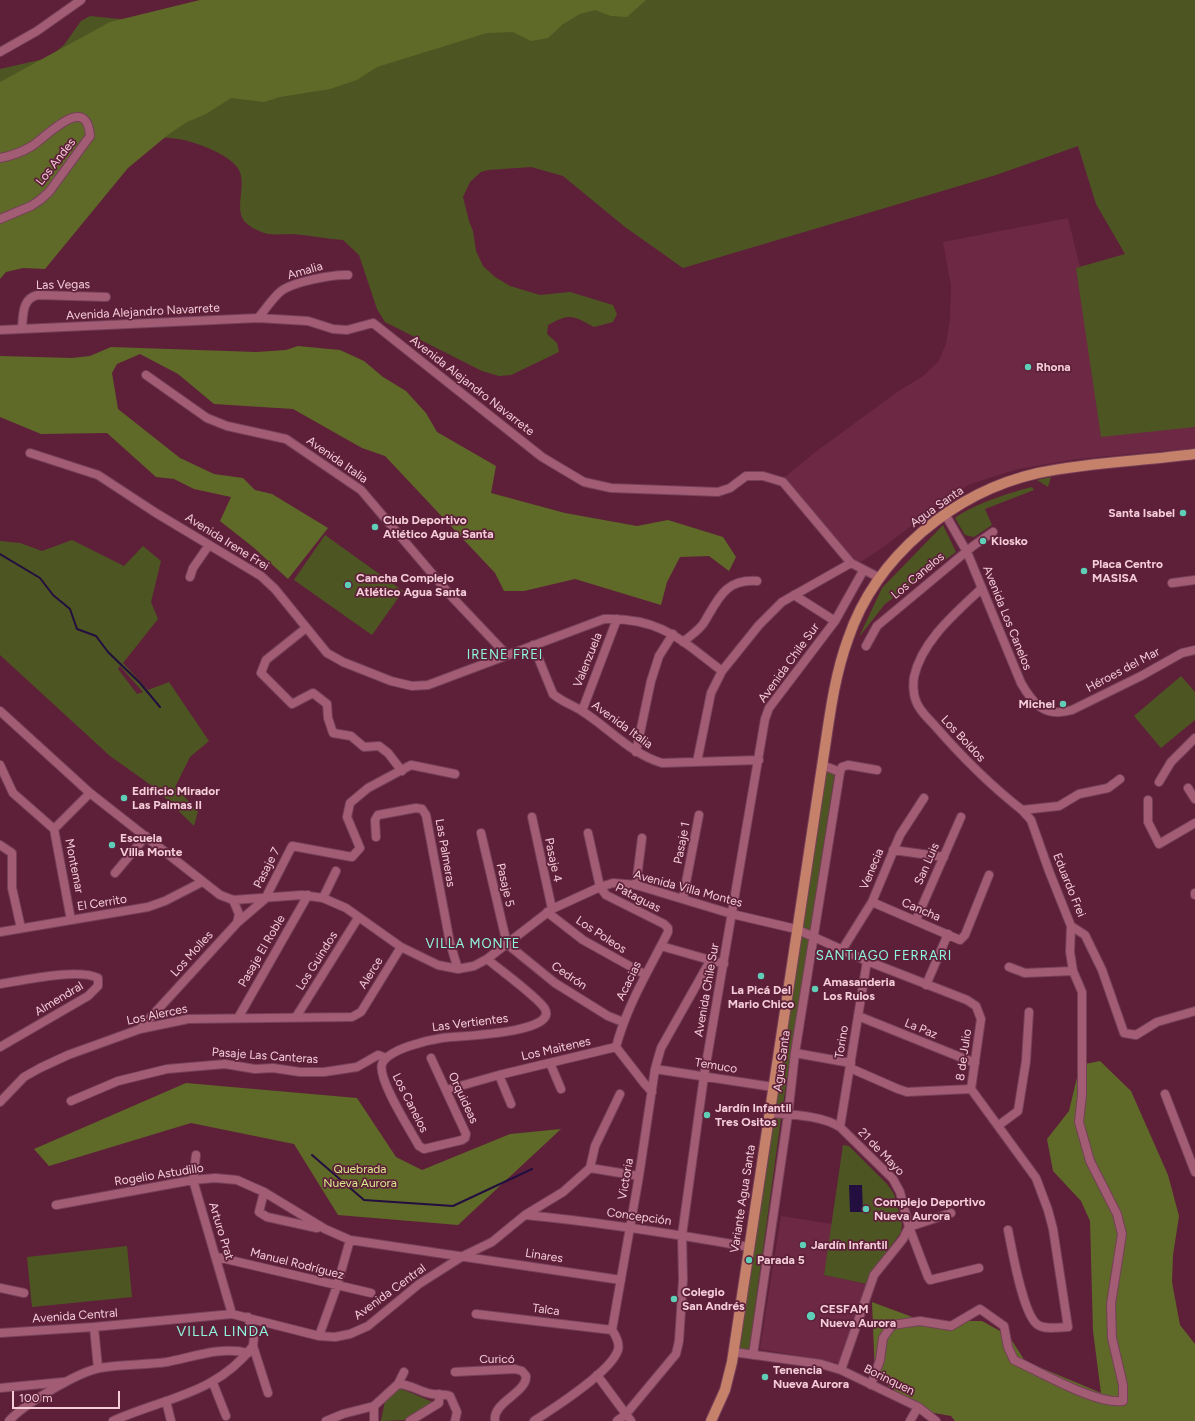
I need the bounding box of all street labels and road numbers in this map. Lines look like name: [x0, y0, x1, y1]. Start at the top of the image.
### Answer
street label: Los Andes: [33, 136, 79, 188]
street label: Amalia: [286, 259, 324, 283]
street label: Las Vegas: [36, 277, 90, 293]
street label: Avenida Alejandro Navarrete: [66, 301, 220, 323]
street label: Avenida Alejandro Navarrete: [407, 333, 537, 439]
street label: Avenida Italia: [304, 434, 370, 486]
street label: Agua Santa: [908, 483, 966, 531]
street label: Avenida Irene Frei: [182, 510, 272, 574]
street label: Los Canelos: [888, 550, 948, 602]
street label: Avenida Los Canelos: [979, 564, 1035, 672]
street label: Avenida Chile Sur: [755, 620, 823, 706]
street label: Valenzuela: [571, 631, 605, 689]
street label: Héroes del Mar: [1084, 645, 1162, 695]
street label: Avenida Italia: [589, 698, 655, 752]
street label: Los Boldos: [938, 713, 988, 765]
street label: Las Palmeras: [432, 818, 458, 888]
street label: Pasaje 1: [671, 821, 693, 865]
street label: Pasaje 4: [541, 837, 565, 883]
street label: Montemar: [62, 838, 86, 894]
street label: San Luis: [911, 841, 943, 887]
street label: Pasaje 7: [251, 845, 283, 891]
street label: Venecia: [857, 846, 887, 892]
street label: Eduardo Frei: [1050, 851, 1088, 919]
street label: Pasaje 5: [493, 862, 517, 908]
street label: Avenida Villa Montes: [632, 868, 744, 910]
street label: Pataguas: [613, 880, 663, 916]
street label: El Cerrito: [76, 892, 128, 914]
street label: Cancha: [899, 895, 943, 925]
street label: Pasaje El Roble: [236, 912, 288, 990]
street label: Los Poleos: [573, 913, 629, 957]
street label: Los Molles: [168, 928, 216, 980]
street label: Los Guindos: [293, 929, 341, 993]
street label: Avenida Chile Sur: [692, 942, 722, 1038]
street label: Alerce: [356, 955, 386, 991]
street label: Cedrón: [548, 959, 590, 993]
street label: Acacias: [613, 959, 645, 1003]
street label: Almendral: [32, 979, 86, 1019]
street label: Los Alerces: [125, 1002, 189, 1028]
street label: Las Vertientes: [431, 1011, 509, 1035]
street label: La Paz: [902, 1016, 940, 1042]
street label: Torino: [832, 1024, 852, 1060]
street label: 8 de Julio: [953, 1028, 975, 1082]
street label: Agua Santa: [771, 1029, 793, 1093]
street label: Los Maitenes: [520, 1034, 592, 1064]
street label: Pasaje Las Canteras: [211, 1045, 319, 1067]
street label: Temuco: [694, 1056, 738, 1076]
street label: Orquideas: [445, 1070, 481, 1126]
street label: Los Canelos: [389, 1071, 431, 1135]
street label: 21 de Mayo: [855, 1125, 907, 1179]
street label: Variante Agua Santa: [727, 1144, 759, 1254]
street label: Victoria: [615, 1157, 637, 1201]
street label: Rogelio Astudillo: [113, 1161, 205, 1189]
street label: Arturo Prat: [205, 1201, 237, 1261]
street label: Concepción: [606, 1205, 672, 1229]
street label: Manuel Rodríguez: [249, 1245, 345, 1283]
street label: Linares: [524, 1246, 564, 1266]
street label: Avenida Central: [351, 1261, 429, 1323]
street label: Talca: [532, 1301, 560, 1319]
street label: Avenida Central: [32, 1306, 118, 1326]
street label: Curicó: [479, 1352, 515, 1366]
street label: Borinquen: [861, 1362, 917, 1398]

